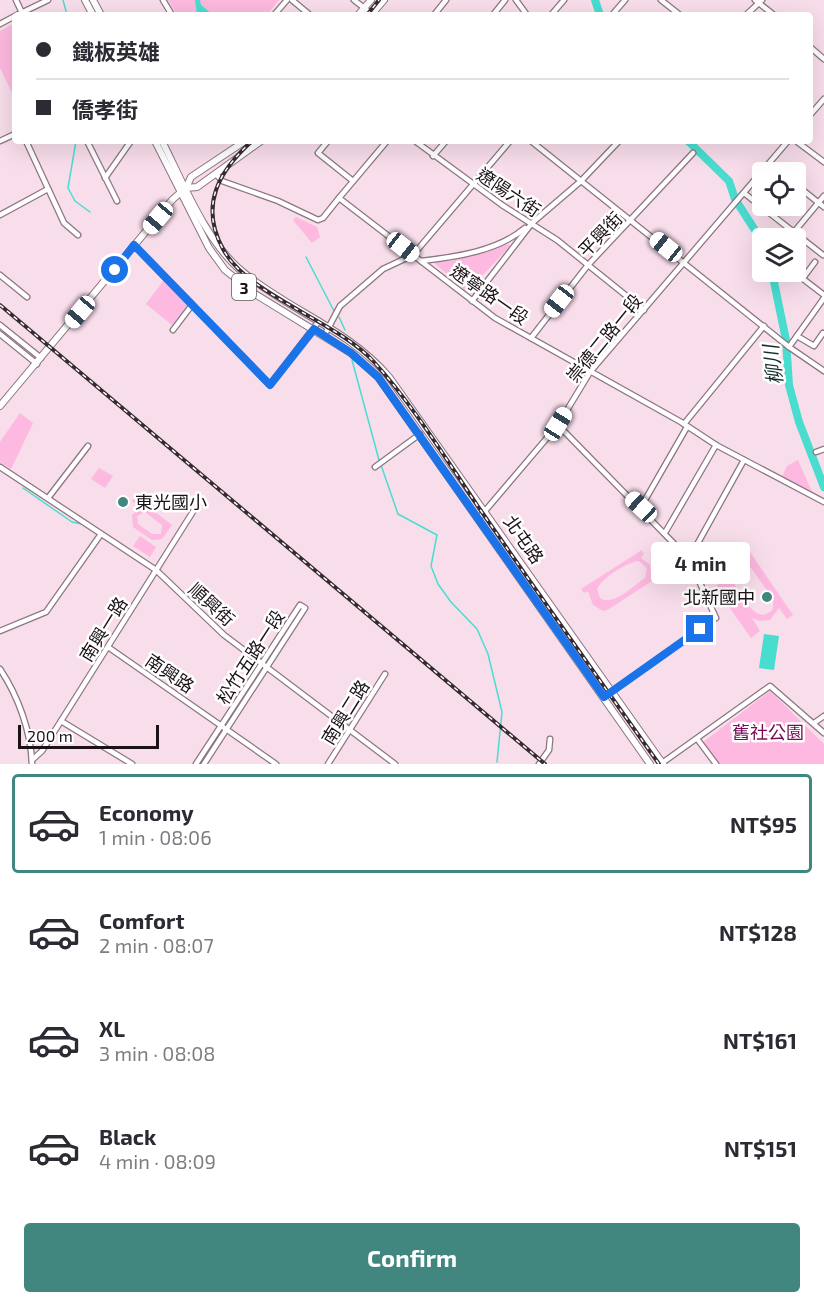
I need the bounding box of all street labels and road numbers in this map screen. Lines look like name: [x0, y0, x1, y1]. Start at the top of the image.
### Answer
street label: 遼陽六街: [473, 163, 545, 221]
street label: 平興街: [573, 207, 627, 261]
street label: 遼寧路一段: [447, 259, 533, 329]
road number: 3: [232, 274, 256, 300]
street label: 崇德二路一段: [561, 289, 647, 387]
street label: 北屯路: [500, 511, 548, 567]
street label: 順興街: [185, 578, 239, 630]
street label: 南興一路: [75, 593, 131, 665]
street label: 松竹五路一段: [211, 606, 289, 708]
street label: 南興路: [141, 649, 199, 697]
street label: 南興二路: [317, 676, 373, 748]

